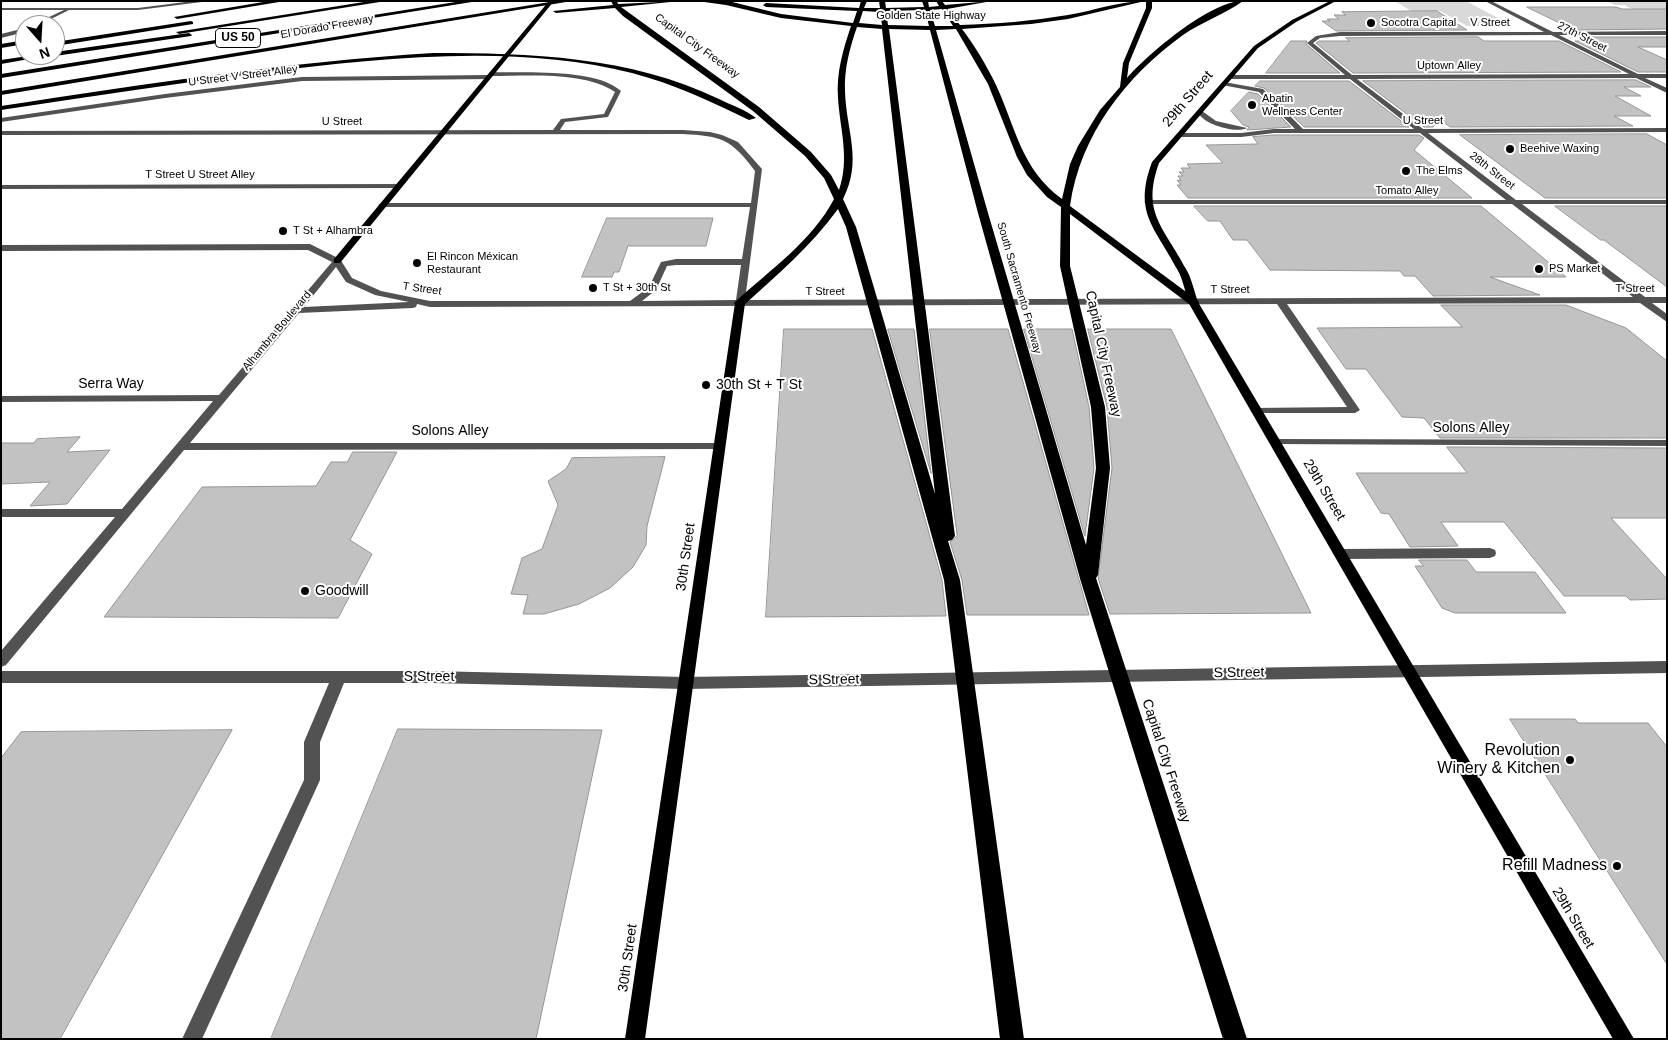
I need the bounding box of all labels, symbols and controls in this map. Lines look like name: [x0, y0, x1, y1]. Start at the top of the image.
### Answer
street label: Golden State Highway: [876, 9, 986, 23]
street label: Capital City Freeway: [652, 11, 742, 81]
street label: El Dorado Freeway: [279, 12, 375, 42]
north arrow: [15, 15, 65, 65]
place label: Socotra Capital: [1381, 16, 1456, 30]
street label: V Street: [1470, 16, 1510, 30]
marker: Socotra Capital: [1365, 17, 1377, 29]
street label: 27th Street: [1555, 19, 1609, 55]
road number: US 50: [216, 28, 260, 48]
text: N: [37, 44, 52, 62]
street label: Uptown Alley: [1417, 59, 1481, 73]
street label: U Street V Street Alley: [188, 63, 298, 89]
street label: 29th Street: [1159, 68, 1217, 130]
place label: Abatin Wellness Center: [1262, 92, 1342, 118]
marker: Abatin Wellness Center: [1246, 99, 1258, 111]
street label: U Street: [1403, 114, 1443, 128]
street label: U Street: [322, 115, 362, 129]
place label: Beehive Waxing: [1520, 142, 1599, 156]
marker: Beehive Waxing: [1504, 143, 1516, 155]
street label: 28th Street: [1467, 149, 1517, 193]
place label: The Elms: [1416, 164, 1462, 178]
marker: The Elms: [1400, 165, 1412, 177]
street label: T Street U Street Alley: [145, 168, 255, 182]
street label: Tomato Alley: [1376, 184, 1438, 198]
street label: South Sacramento Freeway: [994, 221, 1044, 355]
place label: T St + Alhambra: [293, 224, 373, 238]
marker: T St + Alhambra: [277, 225, 289, 237]
place label: El Rincon Méxican Restaurant: [427, 250, 518, 276]
marker: El Rincon Méxican Restaurant: [411, 257, 423, 269]
place label: PS Market: [1549, 262, 1600, 276]
marker: PS Market: [1533, 263, 1545, 275]
street label: T Street: [402, 280, 442, 298]
place label: T St + 30th St: [603, 281, 671, 295]
marker: T St + 30th St: [587, 282, 599, 294]
street label: T Street: [1615, 282, 1655, 296]
street label: T Street: [1210, 283, 1250, 297]
street label: T Street: [805, 285, 845, 299]
street label: Alhambra Boulevard: [240, 289, 314, 373]
street label: Capital City Freeway: [1081, 289, 1125, 419]
street label: Serra Way: [78, 376, 144, 392]
place label: 30th St + T St: [716, 377, 802, 393]
marker: 30th St + T St: [700, 379, 712, 391]
street label: Solons Alley: [1432, 420, 1510, 436]
street label: Solons Alley: [411, 423, 489, 439]
street label: 29th Street: [1299, 456, 1349, 524]
street label: 30th Street: [673, 522, 699, 592]
place label: Goodwill: [315, 583, 369, 599]
marker: Goodwill: [299, 585, 311, 597]
street label: S Street: [1214, 664, 1264, 682]
street label: S Street: [404, 669, 454, 685]
street label: S Street: [809, 671, 859, 689]
street label: Capital City Freeway: [1138, 697, 1194, 825]
place label: Revolution Winery & Kitchen: [1437, 741, 1560, 779]
marker: Revolution Winery & Kitchen: [1564, 754, 1576, 766]
place label: Refill Madness: [1502, 856, 1607, 876]
marker: Refill Madness: [1611, 860, 1623, 872]
street label: 29th Street: [1548, 884, 1598, 952]
street label: 30th Street: [615, 923, 641, 993]

